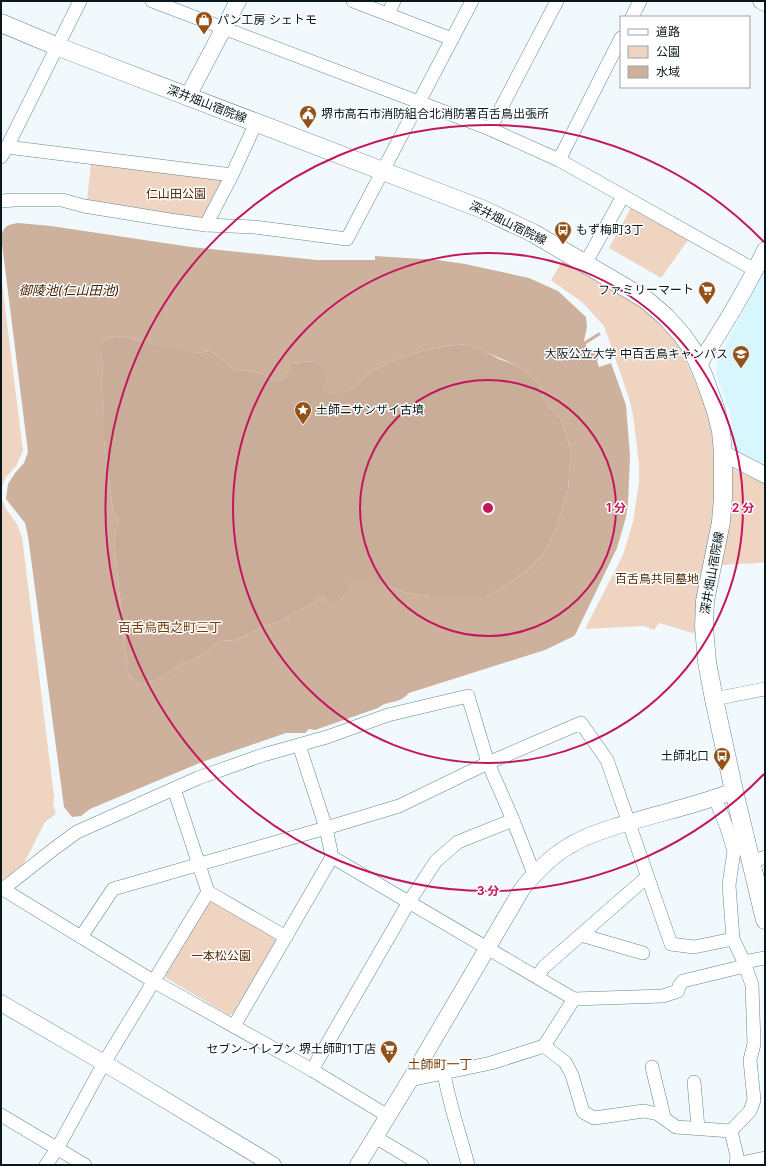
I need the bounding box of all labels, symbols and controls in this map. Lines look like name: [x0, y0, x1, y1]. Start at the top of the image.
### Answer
shop icon: パン工房 シェトモ: [194, 10, 214, 35]
place label: パン工房 シェトモ: [217, 12, 317, 27]
legend: [620, 16, 750, 88]
text: 道路: [656, 24, 680, 39]
text: 公園: [656, 44, 680, 59]
text: 水域: [656, 64, 680, 79]
street label: 深井畑山宿院線: [165, 81, 249, 126]
public building icon: 堺市高石市消防組合北消防署百舌鳥出張所: [298, 104, 318, 129]
place label: 堺市高石市消防組合北消防署百舌鳥出張所: [321, 106, 549, 121]
park label: 仁山田公園: [146, 186, 206, 201]
street label: 深井畑山宿院線: [467, 197, 549, 248]
bus stop icon: もず梅町3丁: [553, 220, 573, 245]
place label: もず梅町3丁: [576, 222, 643, 237]
supermarket icon: ファミリーマート: [697, 280, 717, 305]
water label: 御陵池(仁山田池): [19, 282, 119, 298]
place label: ファミリーマート: [598, 282, 694, 297]
school or university icon: 大阪公立大学 中百舌鳥キャンパス: [731, 344, 751, 369]
place label: 大阪公立大学 中百舌鳥キャンパス: [545, 346, 728, 361]
place icon: 土師ニサンザイ古墳: [293, 400, 313, 425]
place label: 土師ニサンザイ古墳: [316, 402, 424, 417]
text: 1 分: [606, 500, 626, 515]
text: 2 分: [732, 500, 754, 515]
centre of rings: [481, 501, 495, 515]
street label: 深井畑山宿院線: [697, 530, 726, 616]
park label: 百舌鳥共同墓地: [615, 571, 699, 586]
district label: 百舌鳥西之町三丁: [118, 619, 222, 635]
bus stop icon: 土師北口: [712, 746, 732, 771]
place label: 土師北口: [661, 748, 709, 763]
text: 3 分: [477, 883, 499, 898]
park label: 一本松公園: [191, 948, 251, 963]
supermarket icon: セブン-イレブン 堺土師町1丁店: [379, 1039, 399, 1064]
place label: セブン-イレブン 堺土師町1丁店: [206, 1041, 376, 1056]
district label: 土師町一丁: [407, 1056, 473, 1072]

